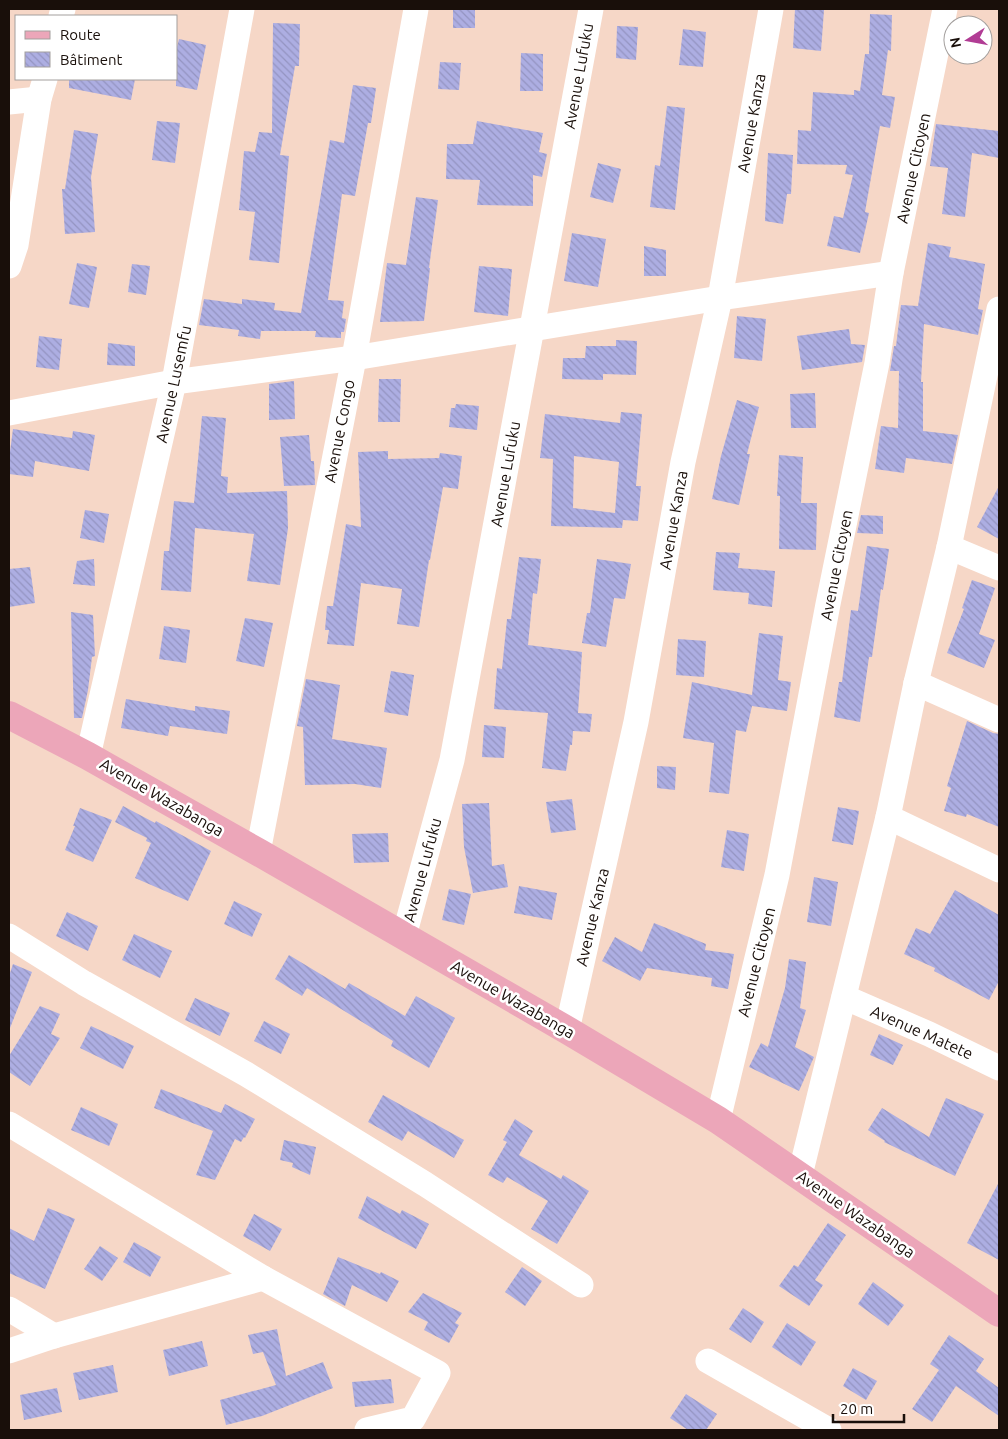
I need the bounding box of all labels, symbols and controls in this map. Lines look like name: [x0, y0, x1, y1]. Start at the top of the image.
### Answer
legend: [15, 15, 178, 80]
north arrow: [943, 15, 993, 65]
street label: Avenue Lufuku: [560, 22, 596, 130]
text: Route: [60, 26, 101, 43]
text: N: [946, 36, 964, 49]
text: Bâtiment: [60, 51, 123, 68]
street label: Avenue Kanza: [733, 72, 769, 174]
street label: Avenue Citoyen: [893, 111, 933, 225]
street label: Avenue Lusemfu: [152, 324, 194, 444]
street label: Avenue Congo: [320, 378, 358, 484]
street label: Avenue Lufuku: [487, 420, 523, 528]
street label: Avenue Kanza: [655, 469, 691, 571]
street label: Avenue Citoyen: [816, 508, 856, 622]
street label: Avenue Wazabanga: [97, 754, 227, 840]
street label: Avenue Lufuku: [399, 816, 445, 924]
street label: Avenue Kanza: [572, 866, 612, 968]
street label: Avenue Citoyen: [734, 905, 778, 1019]
street label: Avenue Wazabanga: [448, 956, 578, 1042]
street label: Avenue Matete: [868, 1001, 976, 1063]
street label: Avenue Wazabanga: [794, 1166, 918, 1262]
scale bar: [833, 1392, 904, 1424]
text: 20 m: [840, 1400, 873, 1417]

